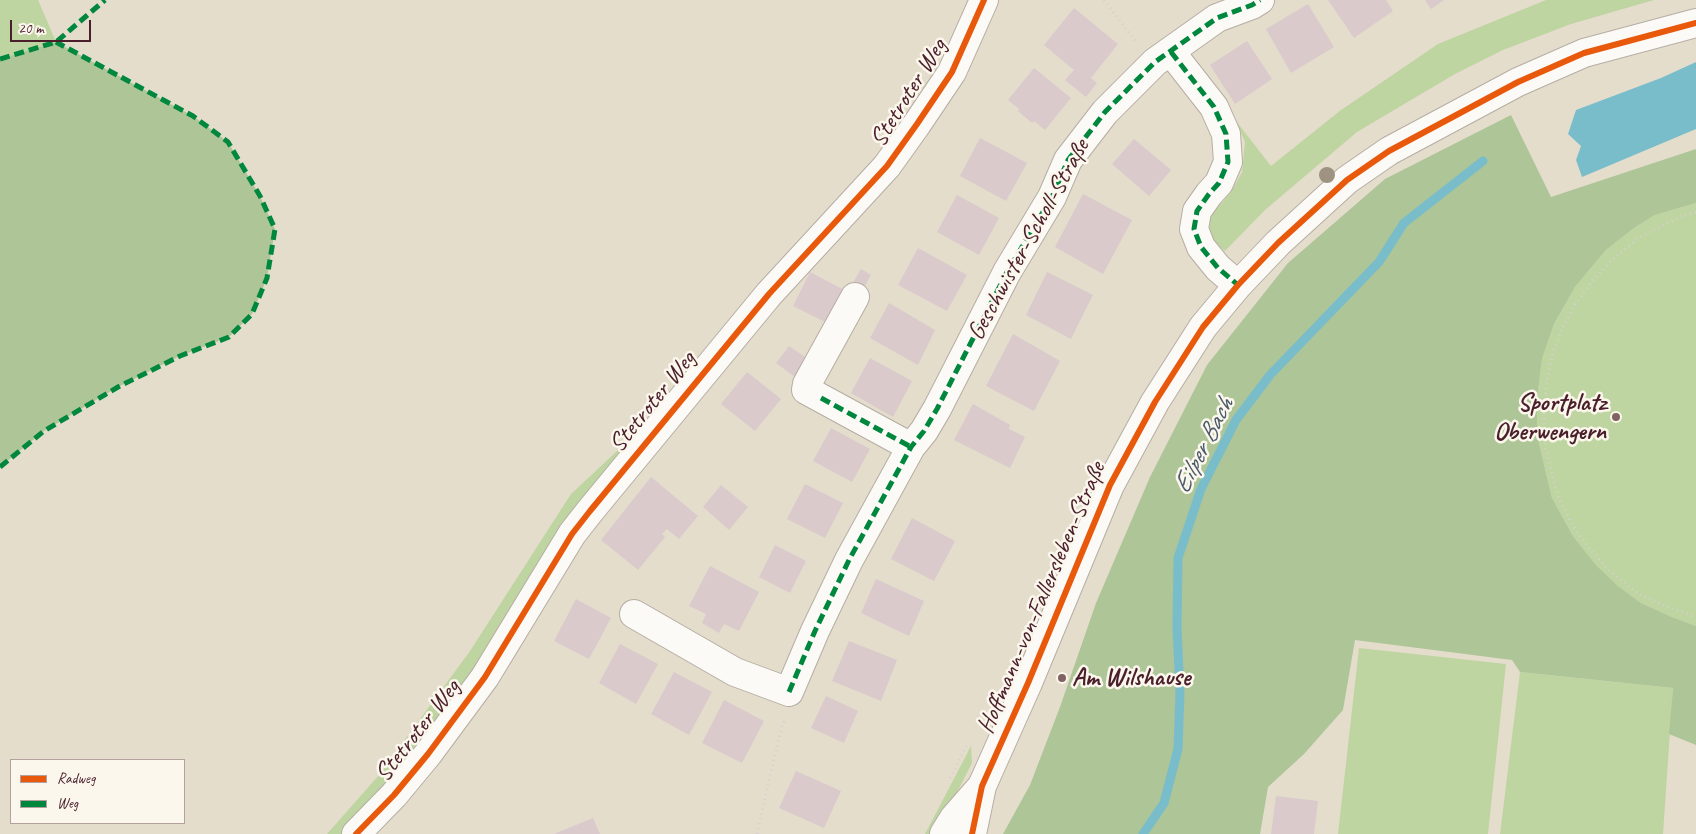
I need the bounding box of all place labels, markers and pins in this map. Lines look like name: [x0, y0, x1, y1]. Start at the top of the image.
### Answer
place label: Sportplatz Oberwengern: [1494, 388, 1606, 447]
marker: Sportplatz Oberwengern: [1610, 411, 1622, 423]
place label: Am Wilshause: [1072, 663, 1190, 693]
marker: Am Wilshause: [1056, 672, 1068, 684]

